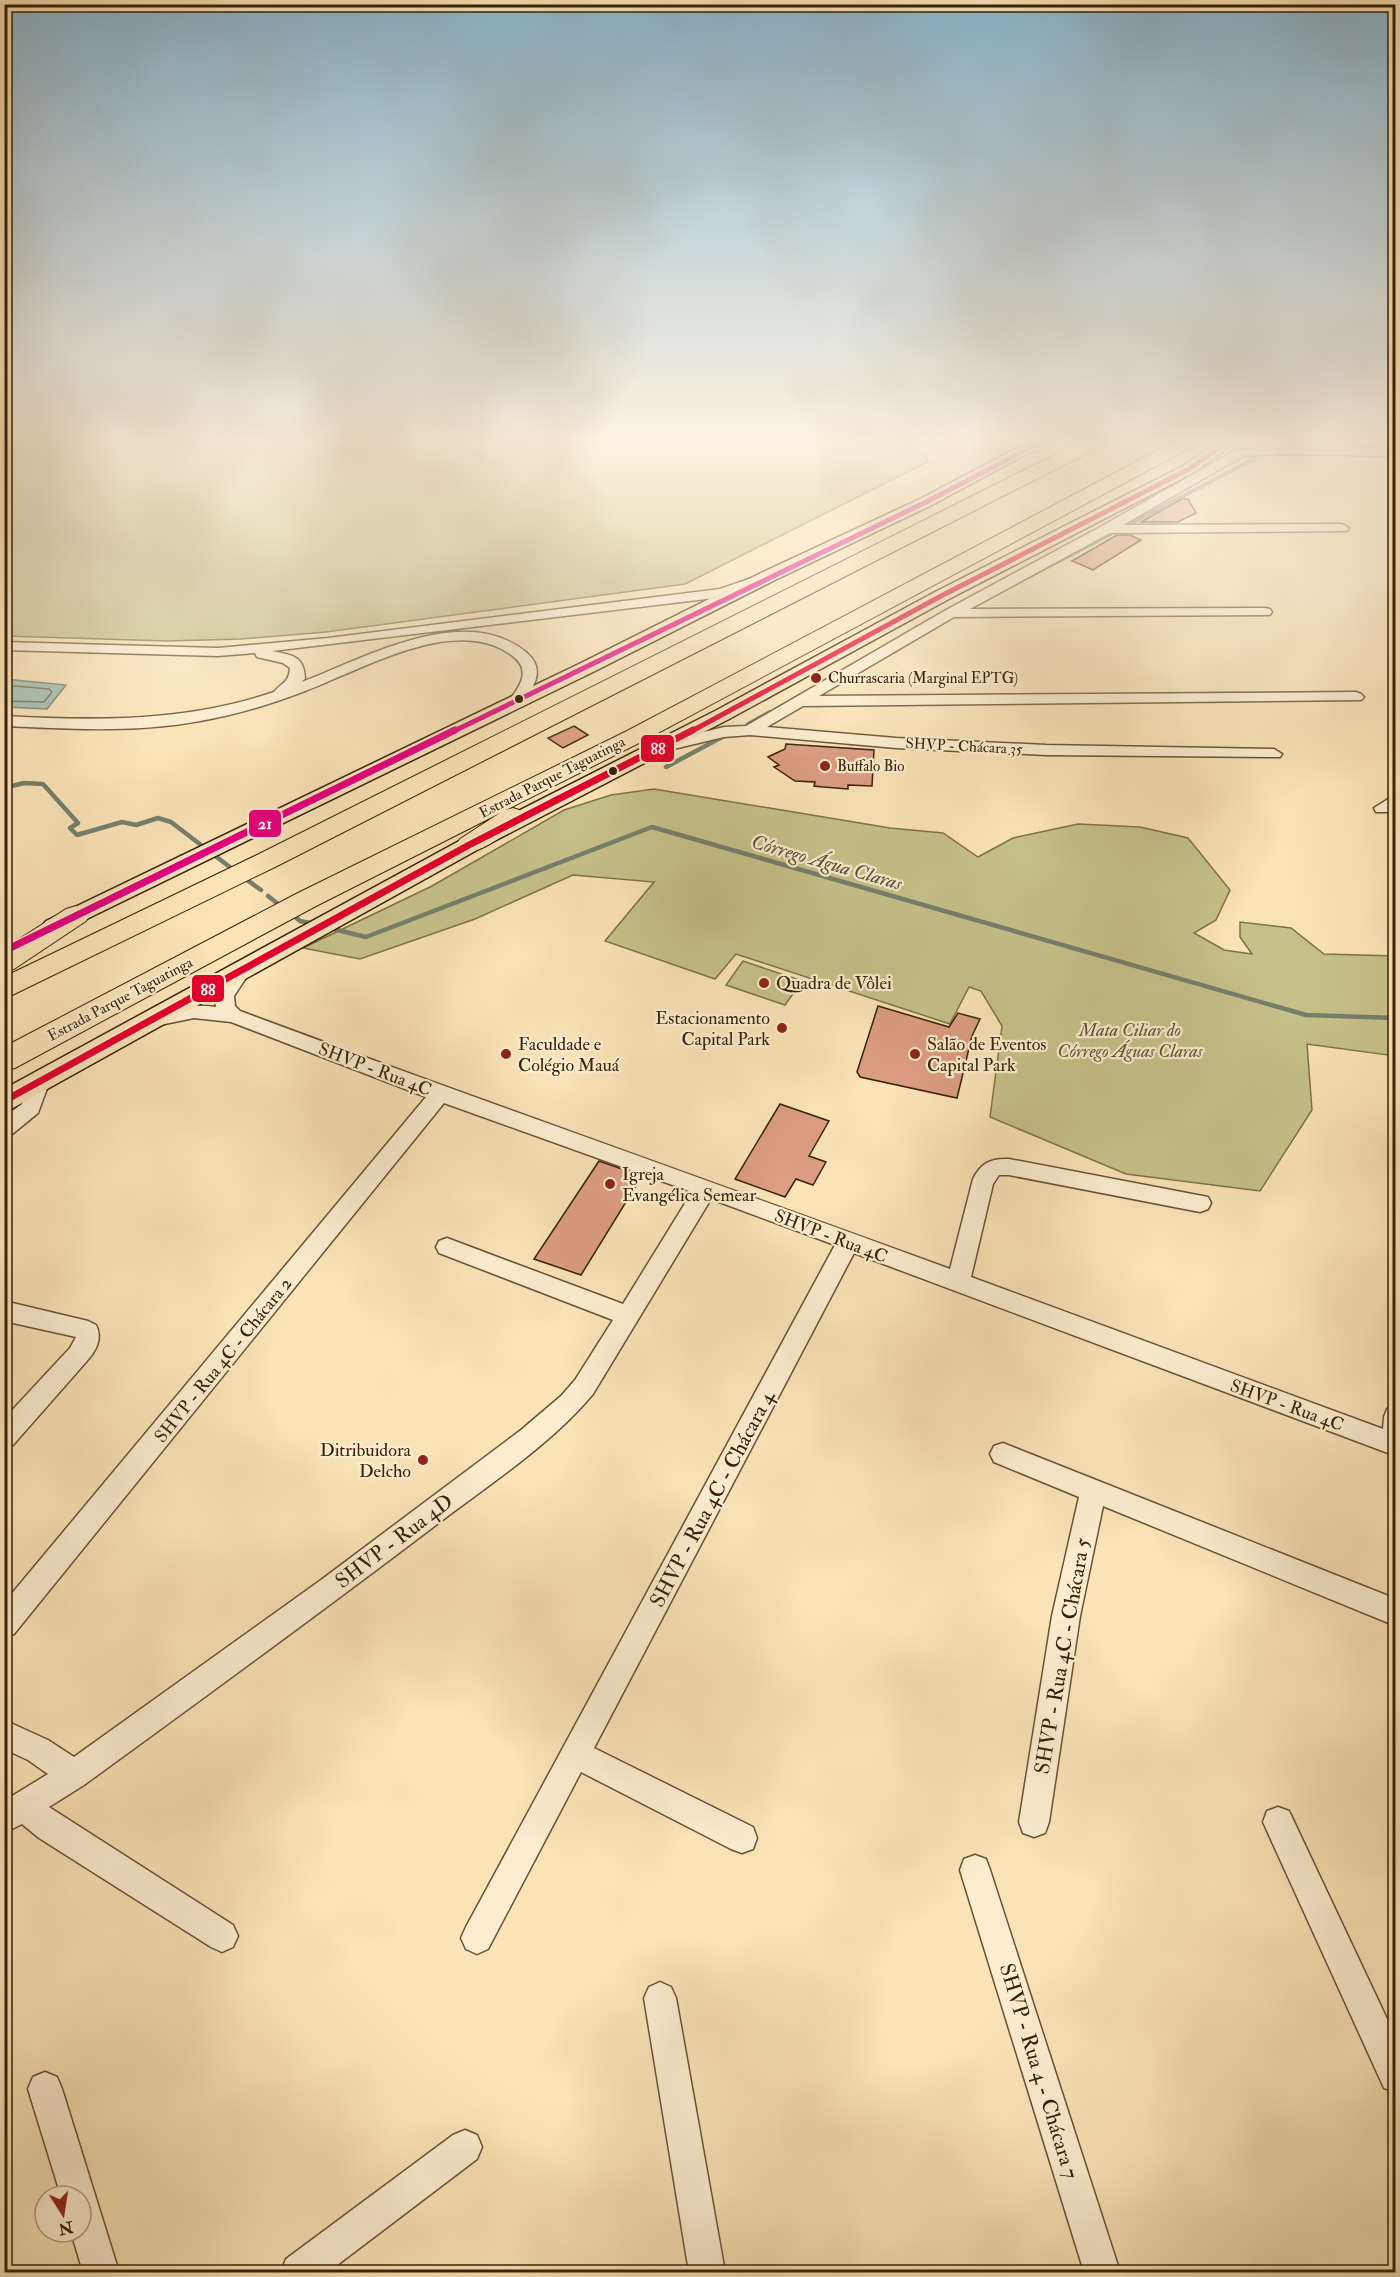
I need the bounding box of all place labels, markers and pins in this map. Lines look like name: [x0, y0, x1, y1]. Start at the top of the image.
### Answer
place label: Churrascaria (Marginal EPTG): [828, 669, 1018, 688]
marker: Churrascaria (Marginal EPTG): [809, 671, 823, 685]
unlabelled marker: [513, 693, 525, 705]
place label: Buffalo Bio: [837, 757, 904, 776]
marker: Buffalo Bio: [818, 759, 832, 773]
unlabelled marker: [607, 765, 619, 777]
place label: Quadra de Vôlei: [776, 972, 892, 995]
marker: Quadra de Vôlei: [757, 976, 771, 990]
place label: Estacionamento Capital Park: [655, 1007, 770, 1051]
marker: Estacionamento Capital Park: [775, 1021, 789, 1035]
place label: Faculdade e Colégio Mauá: [518, 1033, 620, 1077]
place label: Salão de Eventos Capital Park: [927, 1033, 1047, 1077]
marker: Faculdade e Colégio Mauá: [499, 1047, 513, 1061]
marker: Salão de Eventos Capital Park: [908, 1047, 922, 1061]
place label: Igreja Evangélica Semear: [622, 1163, 756, 1207]
marker: Igreja Evangélica Semear: [603, 1177, 617, 1191]
place label: Ditribuidora Delcho: [320, 1439, 412, 1483]
marker: Ditribuidora Delcho: [416, 1453, 430, 1467]

